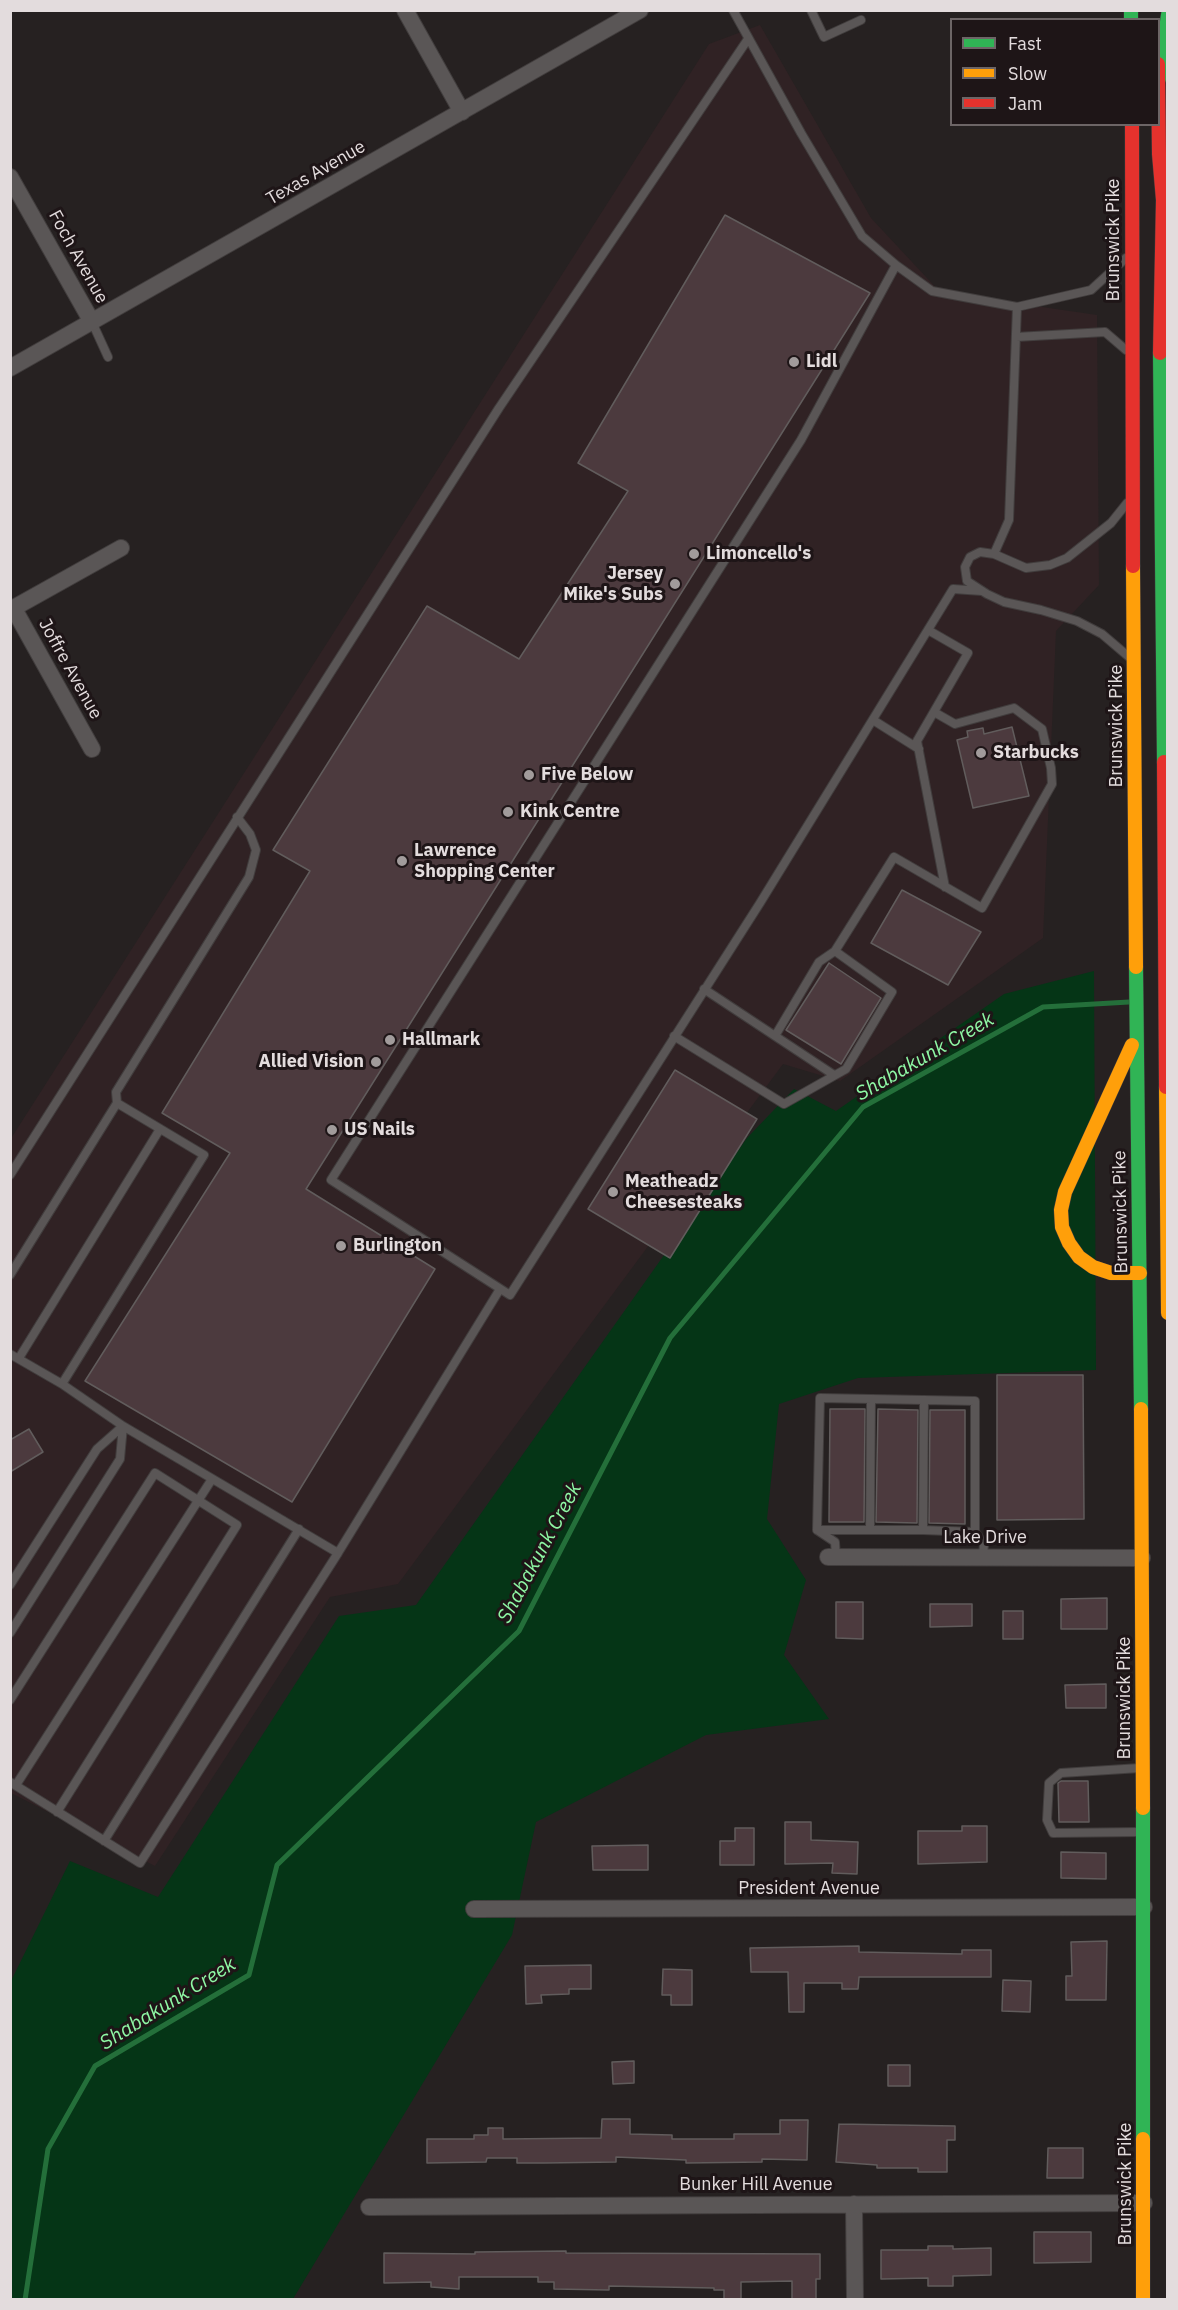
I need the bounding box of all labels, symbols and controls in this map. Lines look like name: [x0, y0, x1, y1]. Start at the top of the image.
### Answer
legend: [950, 18, 1160, 126]
text: Fast: [1008, 32, 1042, 55]
text: Slow: [1008, 62, 1047, 85]
text: Jam: [1008, 92, 1043, 115]
street label: Texas Avenue: [263, 136, 369, 210]
street label: Brunswick Pike: [1103, 179, 1125, 301]
street label: Foch Avenue: [44, 207, 112, 307]
place label: Lidl: [806, 351, 837, 373]
marker: Lidl: [787, 355, 801, 369]
place label: Limoncello's: [706, 543, 811, 565]
marker: Limoncello's: [687, 547, 701, 561]
place label: Jersey Mike's Subs: [563, 563, 663, 606]
marker: Jersey Mike's Subs: [668, 577, 682, 591]
street label: Joffre Avenue: [34, 615, 106, 723]
street label: Brunswick Pike: [1106, 665, 1128, 787]
place label: Starbucks: [993, 742, 1079, 764]
marker: Starbucks: [974, 746, 988, 760]
place label: Five Below: [541, 764, 633, 786]
marker: Five Below: [522, 768, 536, 782]
place label: Kink Centre: [520, 801, 620, 823]
marker: Kink Centre: [501, 805, 515, 819]
place label: Lawrence Shopping Center: [414, 840, 555, 882]
marker: Lawrence Shopping Center: [395, 854, 409, 868]
water label: Shabakunk Creek: [852, 1008, 998, 1106]
place label: Hallmark: [402, 1029, 480, 1051]
marker: Hallmark: [383, 1033, 397, 1047]
place label: Allied Vision: [259, 1051, 364, 1073]
marker: Allied Vision: [369, 1055, 383, 1069]
place label: US Nails: [344, 1119, 415, 1141]
marker: US Nails: [325, 1123, 339, 1137]
street label: Brunswick Pike: [1109, 1150, 1133, 1274]
place label: Meatheadz Cheesesteaks: [625, 1171, 742, 1214]
marker: Meatheadz Cheesesteaks: [606, 1185, 620, 1199]
place label: Burlington: [353, 1235, 442, 1257]
marker: Burlington: [334, 1239, 348, 1253]
water label: Shabakunk Creek: [493, 1479, 587, 1627]
street label: Lake Drive: [943, 1527, 1027, 1549]
street label: Brunswick Pike: [1114, 1637, 1136, 1759]
street label: President Avenue: [738, 1878, 880, 1900]
water label: Shabakunk Creek: [96, 1953, 240, 2055]
street label: Brunswick Pike: [1115, 2123, 1137, 2245]
street label: Bunker Hill Avenue: [679, 2174, 833, 2196]

